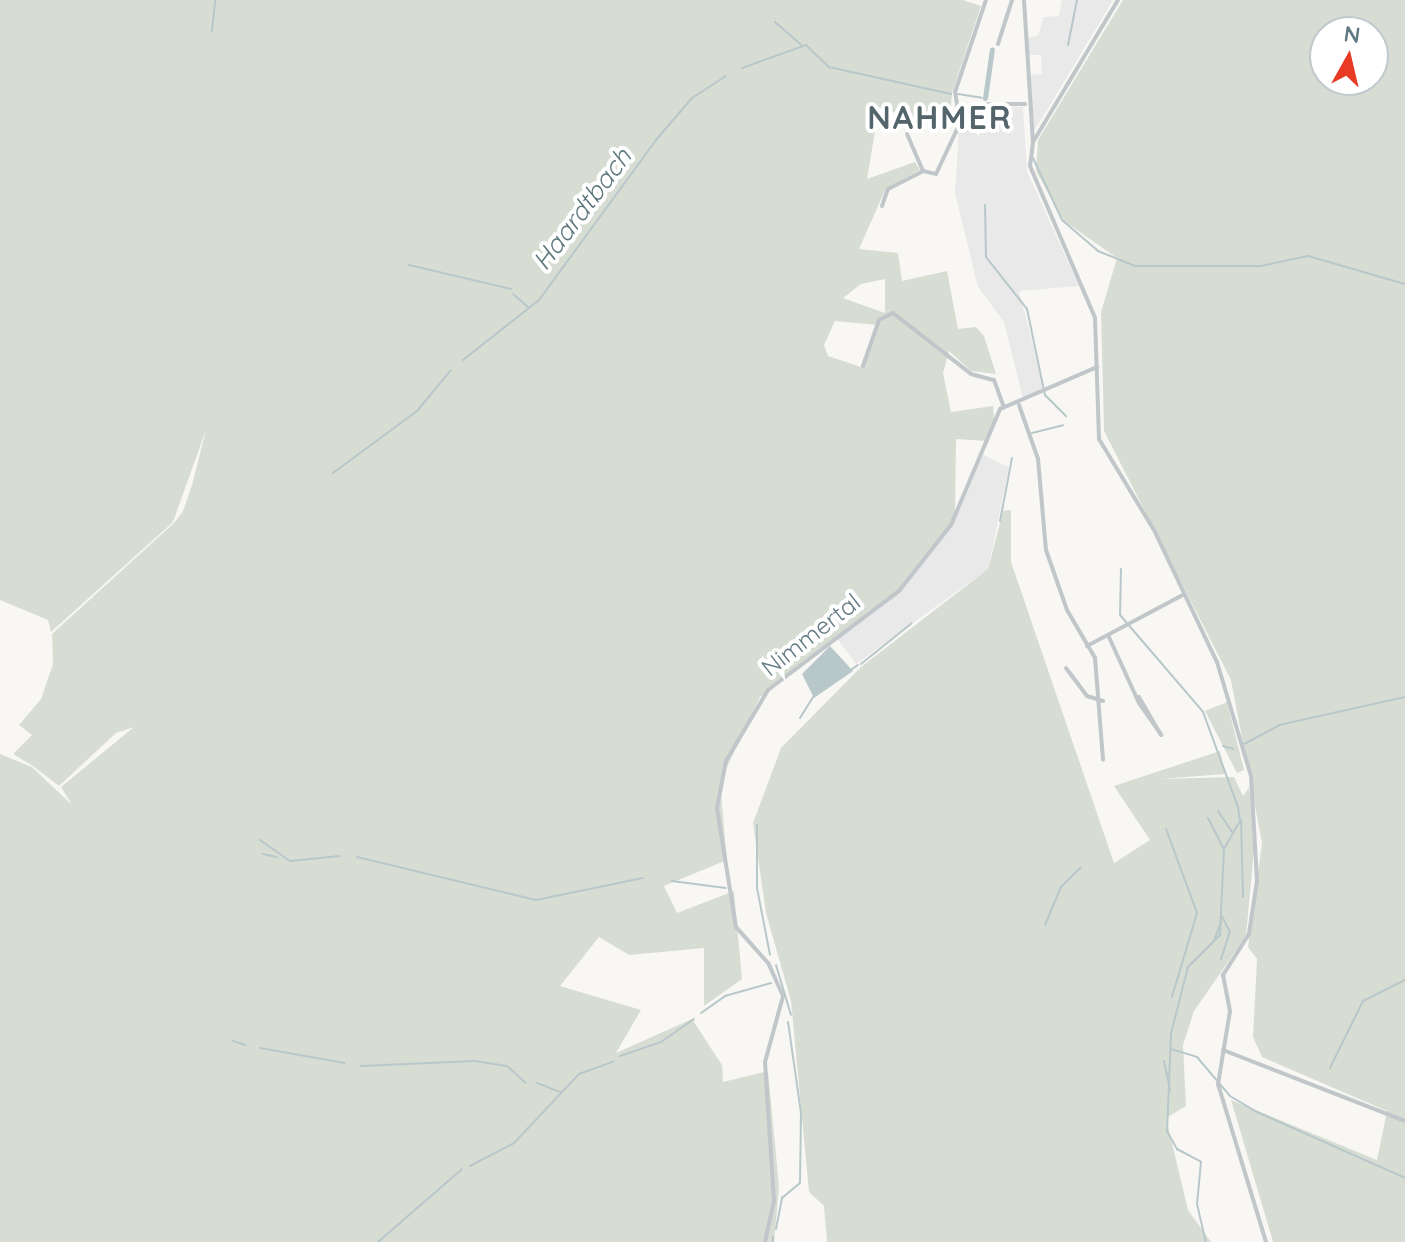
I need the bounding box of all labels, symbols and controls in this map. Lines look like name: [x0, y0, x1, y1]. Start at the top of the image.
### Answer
north arrow: [1309, 16, 1389, 96]
text: N: [1342, 19, 1362, 49]
district label: NAHMER: [867, 98, 1013, 136]
water label: Haardtbach: [526, 142, 638, 276]
street label: Nimmertal: [756, 588, 866, 682]

